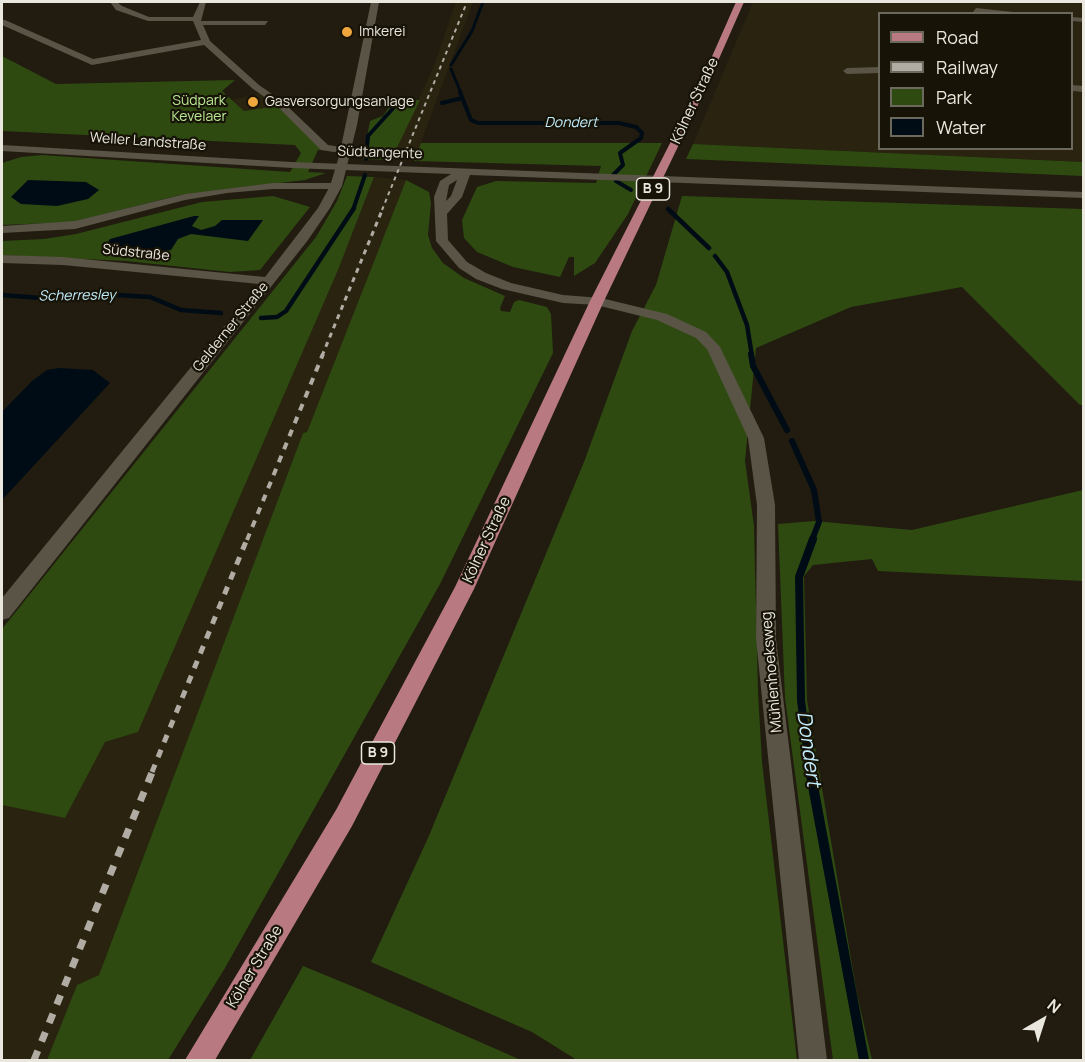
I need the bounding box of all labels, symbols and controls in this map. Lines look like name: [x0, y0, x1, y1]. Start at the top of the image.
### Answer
legend: [878, 12, 1073, 150]
place label: Imkerei: [359, 24, 405, 40]
marker: Imkerei: [340, 25, 354, 39]
text: Road: [936, 25, 979, 49]
street label: Kölner Straße: [667, 55, 723, 147]
text: Railway: [936, 55, 998, 79]
text: Park: [936, 85, 972, 109]
park label: Südpark Kevelaer: [172, 93, 226, 125]
place label: Gasversorgungsanlage: [265, 94, 414, 110]
marker: Gasversorgungsanlage: [246, 95, 260, 109]
water label: Dondert: [544, 115, 598, 131]
text: Water: [936, 115, 986, 139]
street label: Weller Landstraße: [89, 130, 207, 154]
street label: Südtangente: [337, 143, 423, 163]
road number: B 9: [636, 178, 670, 200]
street label: Südstraße: [102, 241, 170, 265]
street label: Gelderner Straße: [190, 279, 272, 375]
water label: Scherresley: [38, 287, 116, 305]
street label: Kölner Straße: [459, 494, 515, 586]
street label: Mühlenhoeksweg: [758, 611, 786, 733]
water label: Dondert: [791, 710, 825, 788]
road number: B 9: [362, 742, 394, 764]
street label: Kölner Straße: [223, 922, 287, 1012]
north arrow: [1013, 990, 1073, 1050]
text: N: [1043, 994, 1066, 1018]

